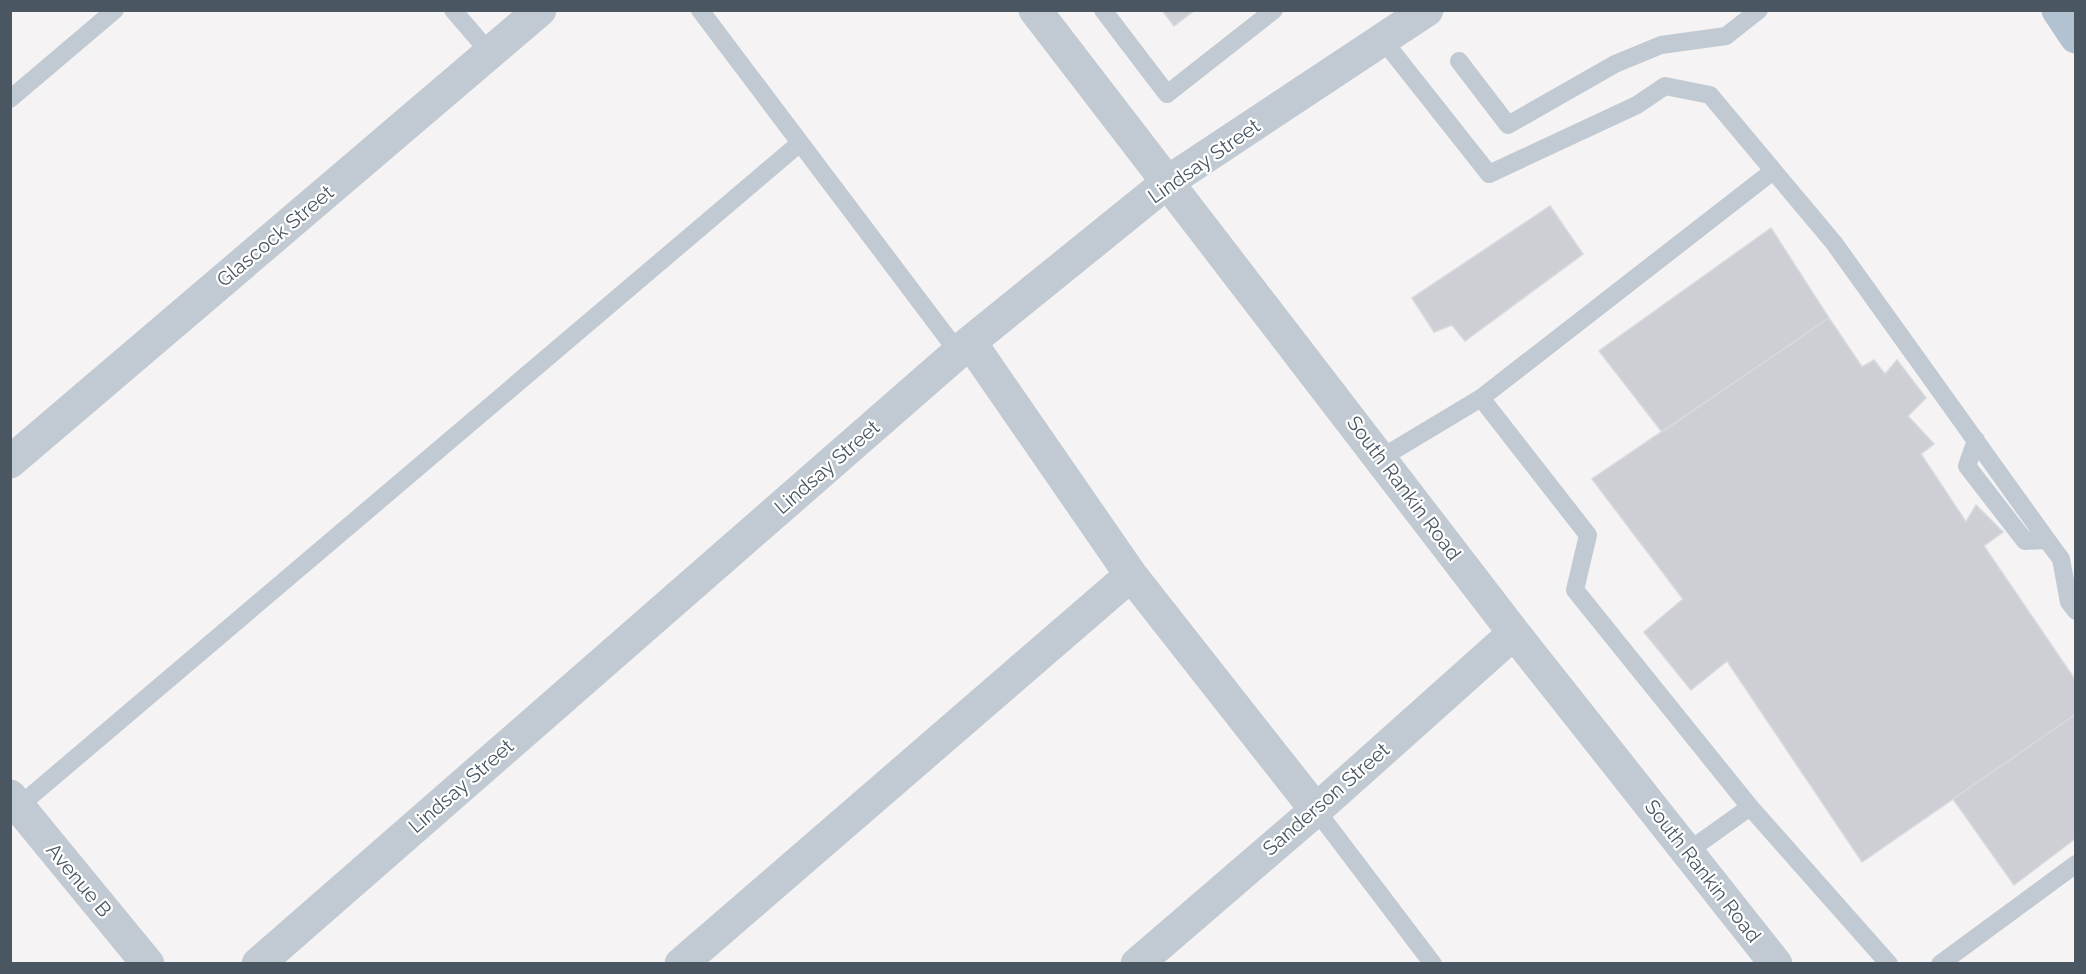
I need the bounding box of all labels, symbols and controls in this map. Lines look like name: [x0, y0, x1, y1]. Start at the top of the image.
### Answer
street label: Lindsay Street: [1143, 113, 1265, 208]
street label: Glascock Street: [212, 180, 339, 292]
street label: South Rankin Road: [1342, 411, 1466, 565]
street label: Lindsay Street: [770, 415, 885, 519]
street label: Lindsay Street: [404, 734, 519, 838]
street label: Sanderson Street: [1258, 737, 1394, 860]
street label: South Rankin Road: [1640, 795, 1766, 947]
street label: Avenue B: [41, 838, 117, 922]

